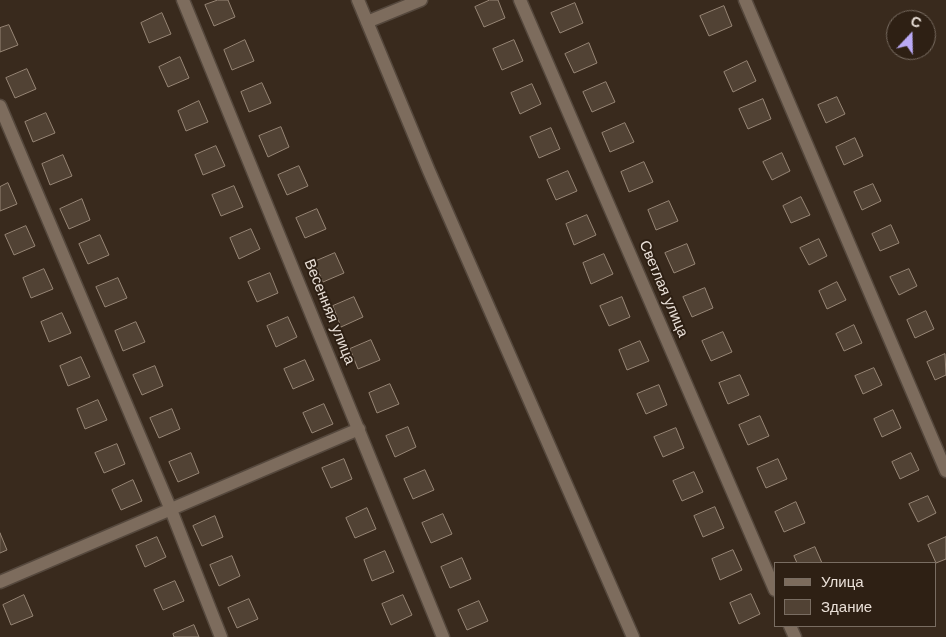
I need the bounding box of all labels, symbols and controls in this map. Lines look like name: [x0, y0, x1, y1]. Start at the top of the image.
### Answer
north arrow: [886, 10, 936, 60]
text: С: [908, 12, 924, 32]
street label: Светлая улица: [635, 238, 691, 340]
street label: Весенняя улица: [300, 257, 358, 367]
legend: [774, 562, 936, 627]
text: Улица: [821, 572, 864, 592]
text: Здание: [821, 597, 872, 617]

